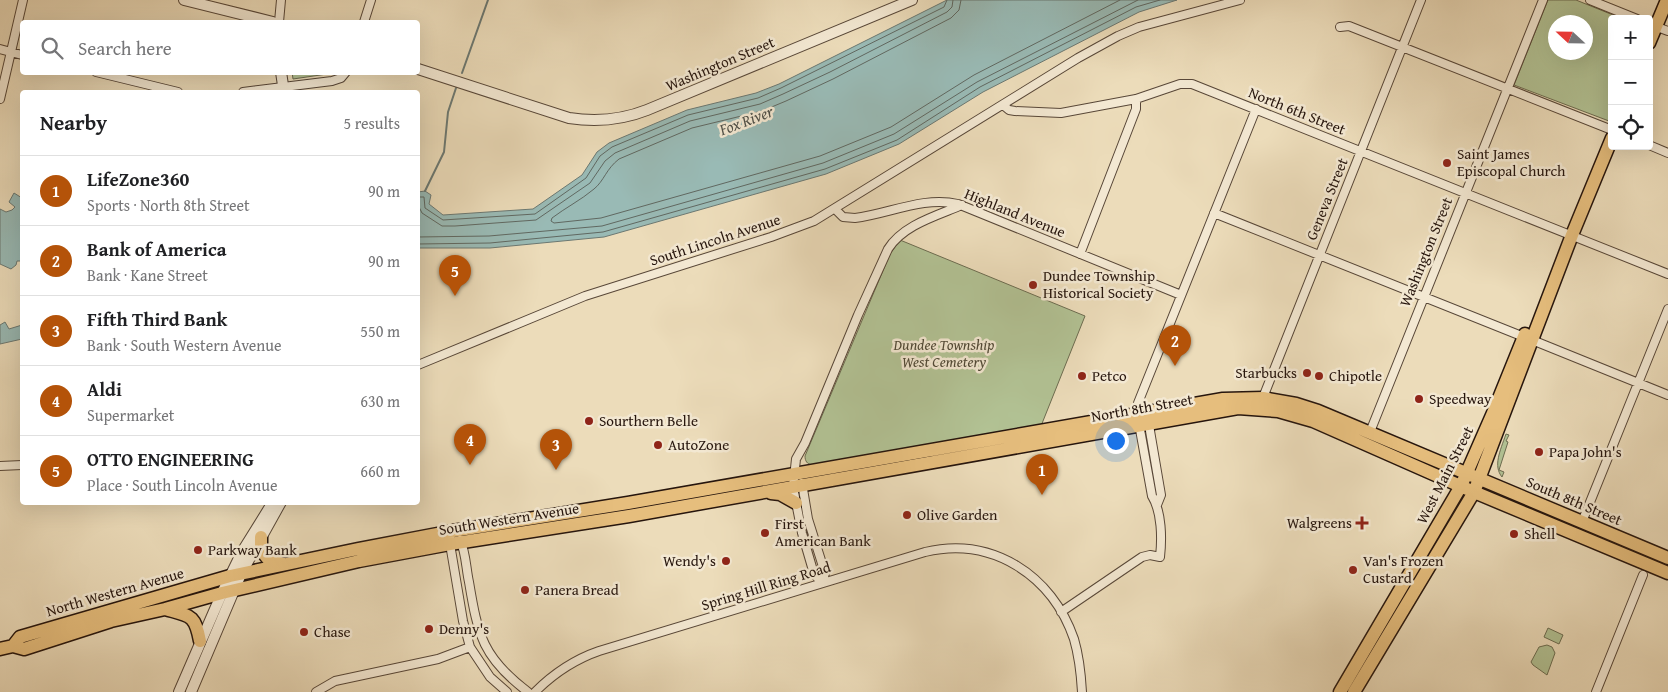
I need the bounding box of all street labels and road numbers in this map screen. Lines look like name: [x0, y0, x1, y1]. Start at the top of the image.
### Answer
street label: Washington Street: [662, 31, 778, 96]
street label: North 6th Street: [1246, 82, 1349, 140]
street label: Geneva Street: [1301, 154, 1353, 243]
street label: Highland Avenue: [962, 183, 1069, 242]
street label: Washington Street: [1394, 193, 1457, 310]
street label: South Lincoln Avenue: [647, 208, 783, 271]
street label: North 8th Street: [1089, 388, 1195, 427]
street label: West Main Street: [1411, 422, 1479, 527]
street label: South 8th Street: [1523, 471, 1626, 530]
street label: South Western Avenue: [437, 497, 580, 540]
street label: Spring Hill Ring Road: [699, 556, 833, 615]
street label: North Western Avenue: [44, 562, 186, 621]

